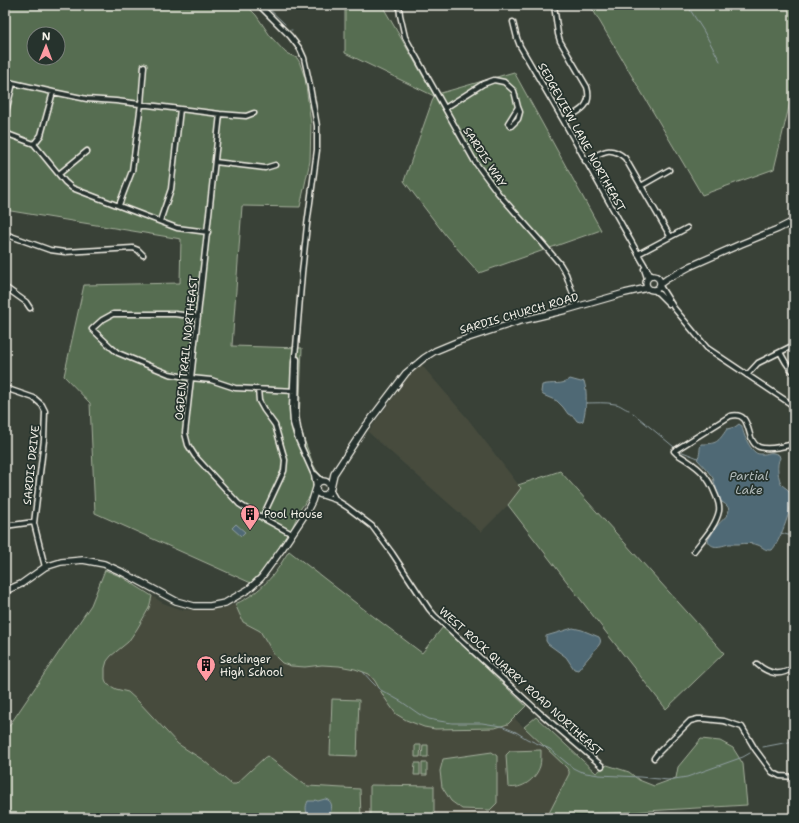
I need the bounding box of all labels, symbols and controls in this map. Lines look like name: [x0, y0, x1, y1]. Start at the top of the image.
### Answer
north arrow: [26, 26, 66, 66]
text: N: [42, 29, 51, 44]
street label: SEDGEVIEW LANE NORTHEAST: [534, 60, 629, 214]
street label: SARDIS WAY: [459, 124, 510, 191]
street label: OGDEN TRAIL NORTHEAST: [171, 275, 202, 421]
street label: SARDIS CHURCH ROAD: [458, 289, 580, 338]
street label: SARDIS DRIVE: [20, 424, 43, 506]
water label: Partial Lake: [729, 468, 769, 498]
building icon: Pool House: [239, 503, 261, 531]
place label: Pool House: [264, 507, 323, 522]
street label: WEST ROCK QUARRY ROAD NORTHEAST: [436, 604, 606, 759]
place label: Seckinger High School: [220, 652, 284, 680]
building icon: Seckinger High School: [195, 654, 217, 682]

